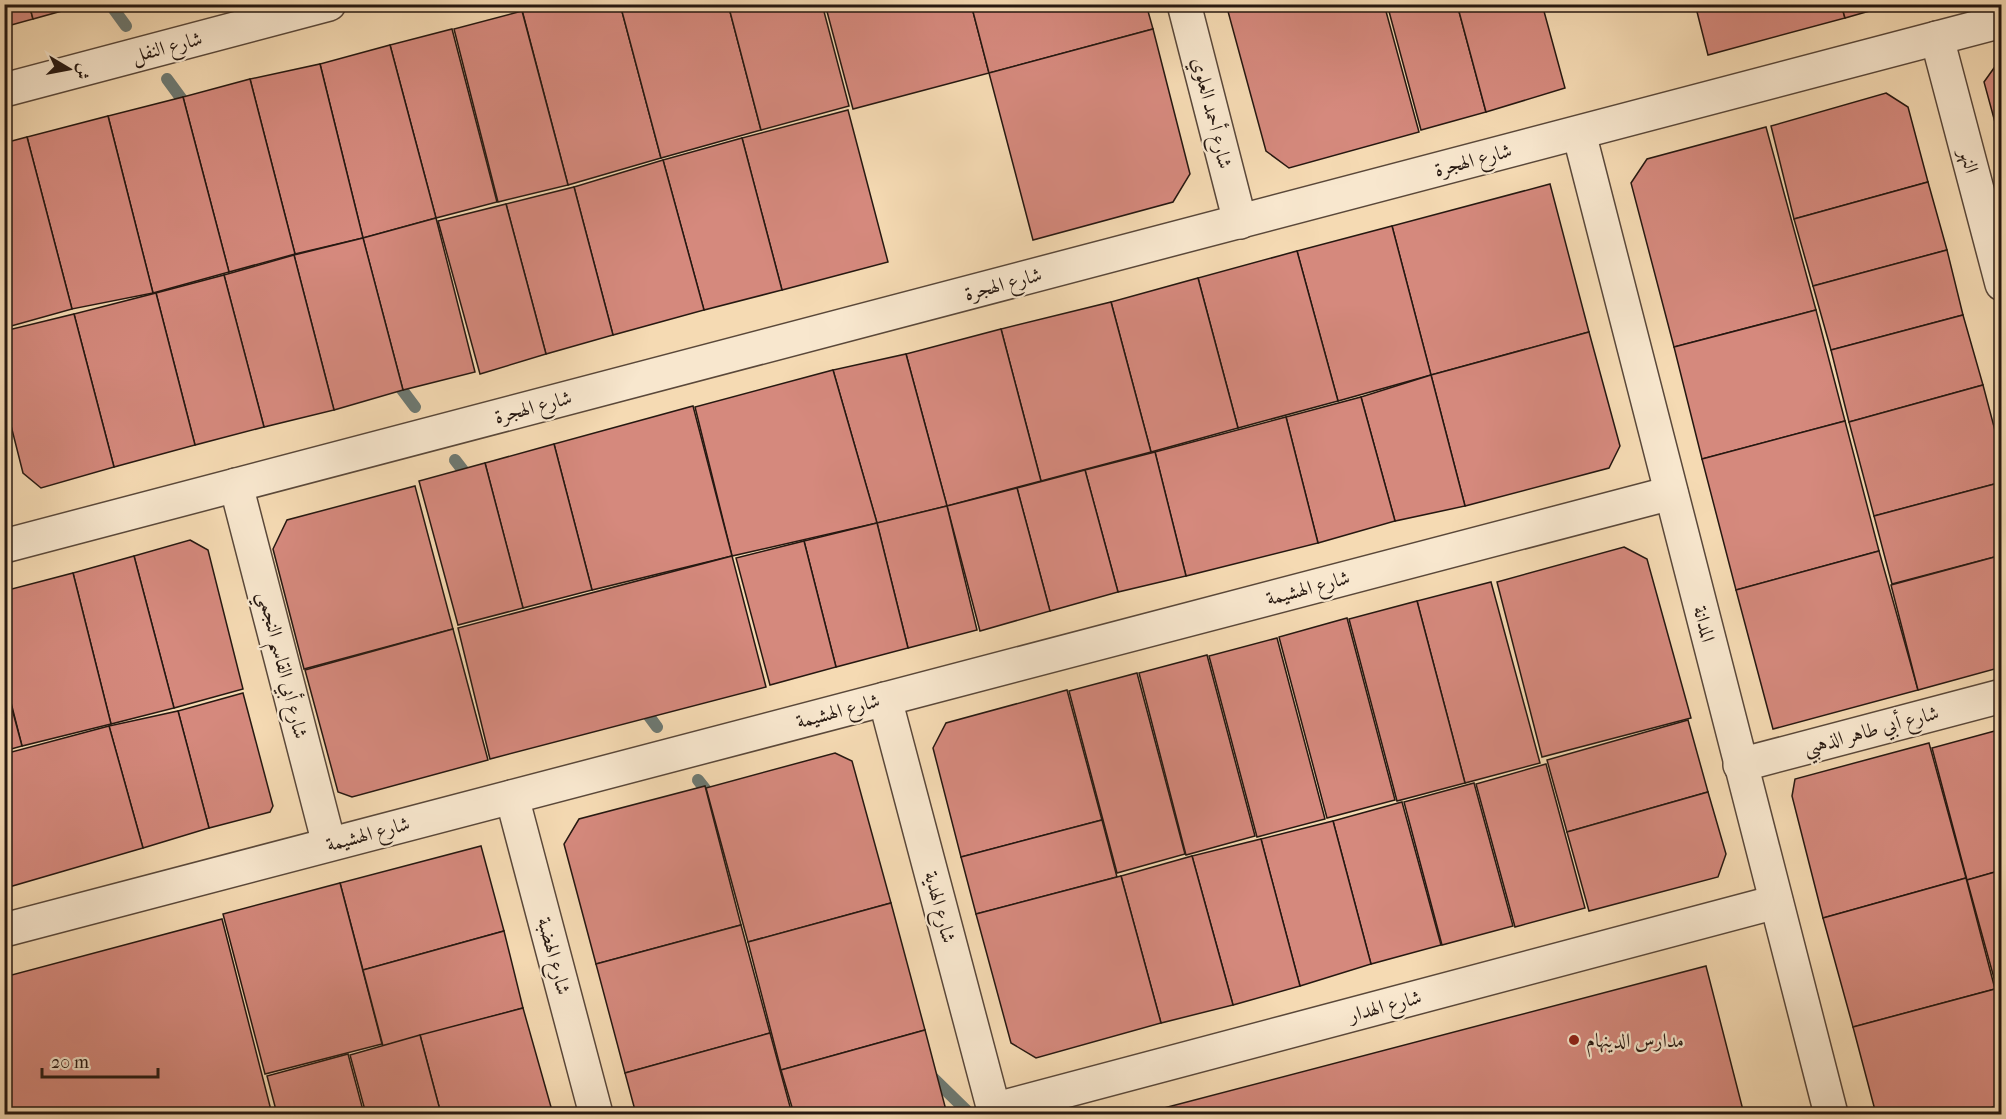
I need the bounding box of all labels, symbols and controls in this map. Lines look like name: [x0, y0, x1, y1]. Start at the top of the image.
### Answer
street label: شارع النفل: [129, 27, 206, 73]
north arrow: [39, 39, 99, 99]
street label: شارع أحمد العلوي: [1181, 54, 1240, 172]
text: ش: [73, 62, 94, 81]
street label: شارع الهجرة: [1432, 139, 1516, 187]
street label: النهر: [1953, 145, 1983, 176]
street label: شارع الهجرة: [962, 263, 1046, 311]
street label: شارع الهجرة: [492, 386, 576, 434]
street label: شارع الهشيمة: [1264, 566, 1354, 616]
street label: شارع أبي القاسم النجمي: [246, 588, 315, 743]
street label: المدانة: [1688, 603, 1720, 645]
street label: شارع الهشيمة: [794, 689, 884, 739]
street label: شارع أبي طاهر الذهبي: [1800, 698, 1943, 766]
street label: شارع الهشيمة: [324, 812, 414, 862]
street label: شارع الهدية: [914, 869, 961, 947]
street label: شارع الهضبة: [527, 915, 575, 999]
street label: شارع الهدار: [1344, 985, 1425, 1033]
place label: مدارس الدينهام: [1586, 1029, 1684, 1058]
marker: مدارس الدينهام: [1567, 1033, 1581, 1047]
scale bar: [42, 1041, 158, 1079]
text: 20 m: [51, 1052, 89, 1073]

